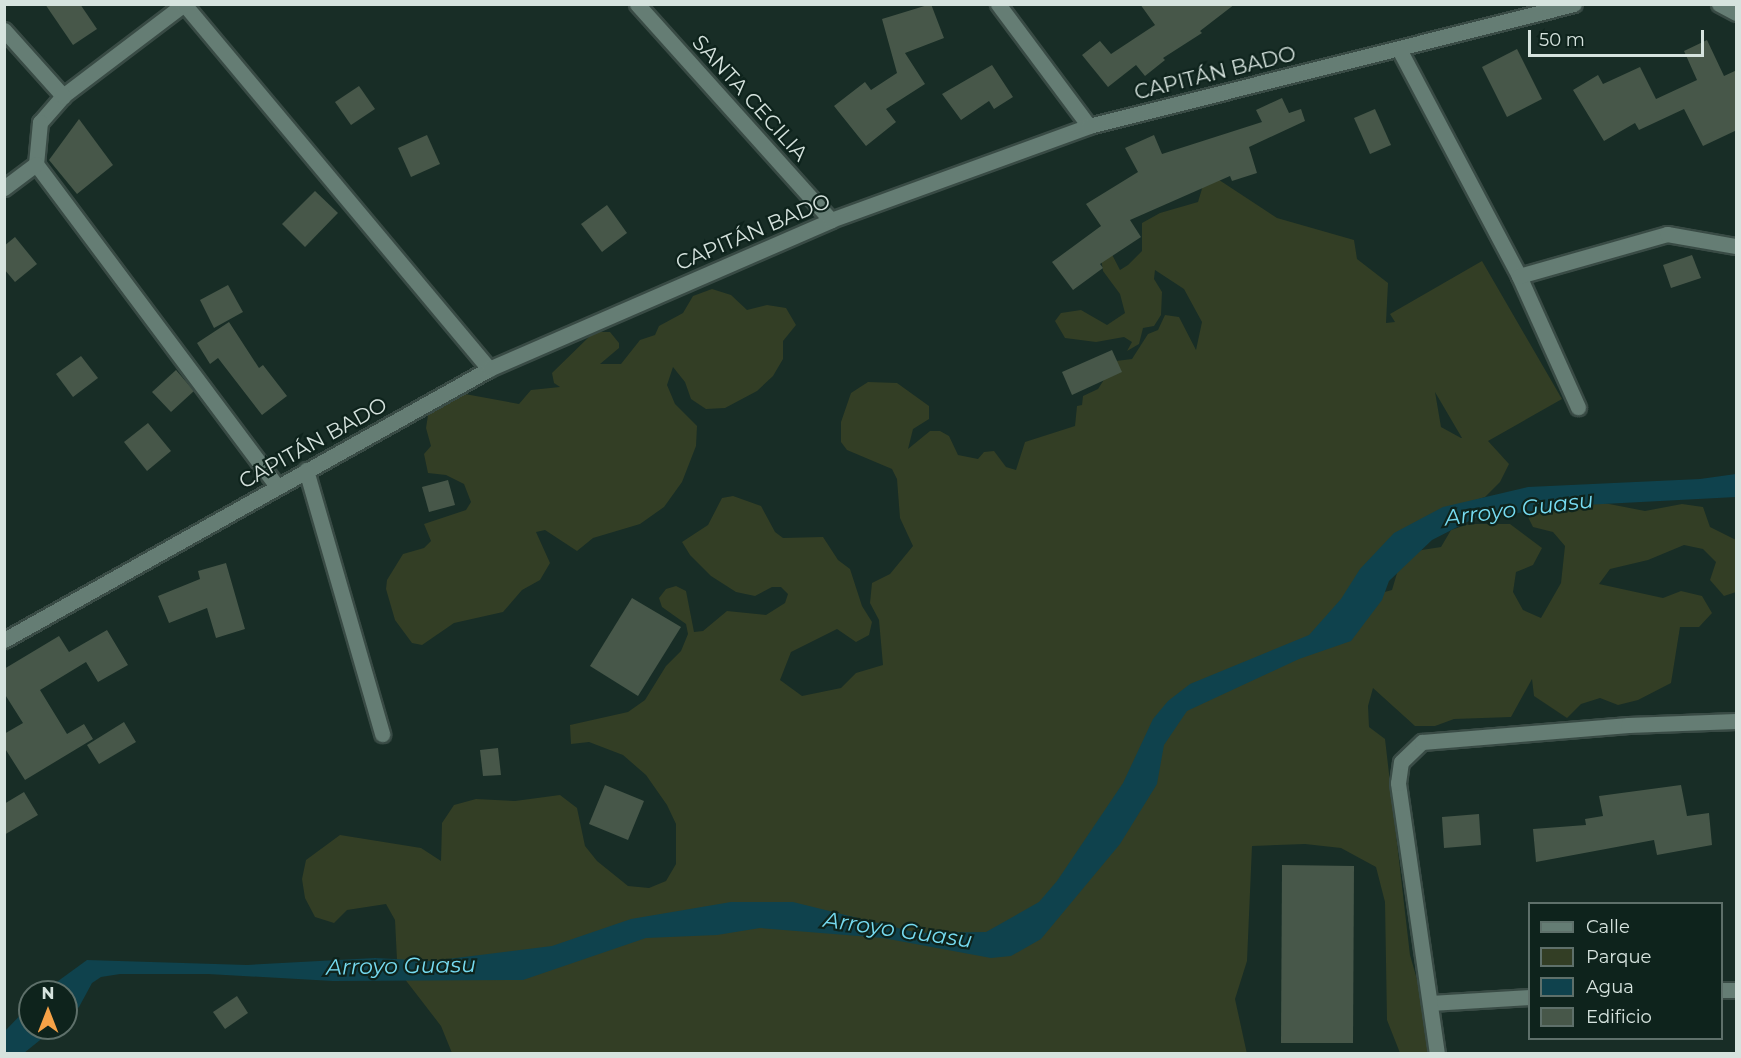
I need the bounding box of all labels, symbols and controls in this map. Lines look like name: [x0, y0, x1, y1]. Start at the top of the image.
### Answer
scale bar: [1531, 18, 1706, 56]
text: 50 m: [1539, 29, 1585, 51]
street label: SANTA CECILIA: [687, 30, 813, 166]
street label: CAPITÁN BADO: [1132, 41, 1298, 105]
street label: CAPITÁN BADO: [672, 188, 834, 276]
street label: CAPITÁN BADO: [235, 392, 391, 494]
water label: Arroyo Guasu: [1443, 487, 1595, 531]
legend: [1528, 902, 1723, 1040]
water label: Arroyo Guasu: [822, 907, 974, 953]
text: Calle: [1586, 916, 1630, 938]
text: Parque: [1586, 946, 1651, 968]
water label: Arroyo Guasu: [326, 951, 476, 981]
text: Agua: [1586, 976, 1634, 998]
north arrow: [18, 980, 78, 1040]
text: N: [42, 984, 54, 1003]
text: Edificio: [1586, 1006, 1652, 1028]

